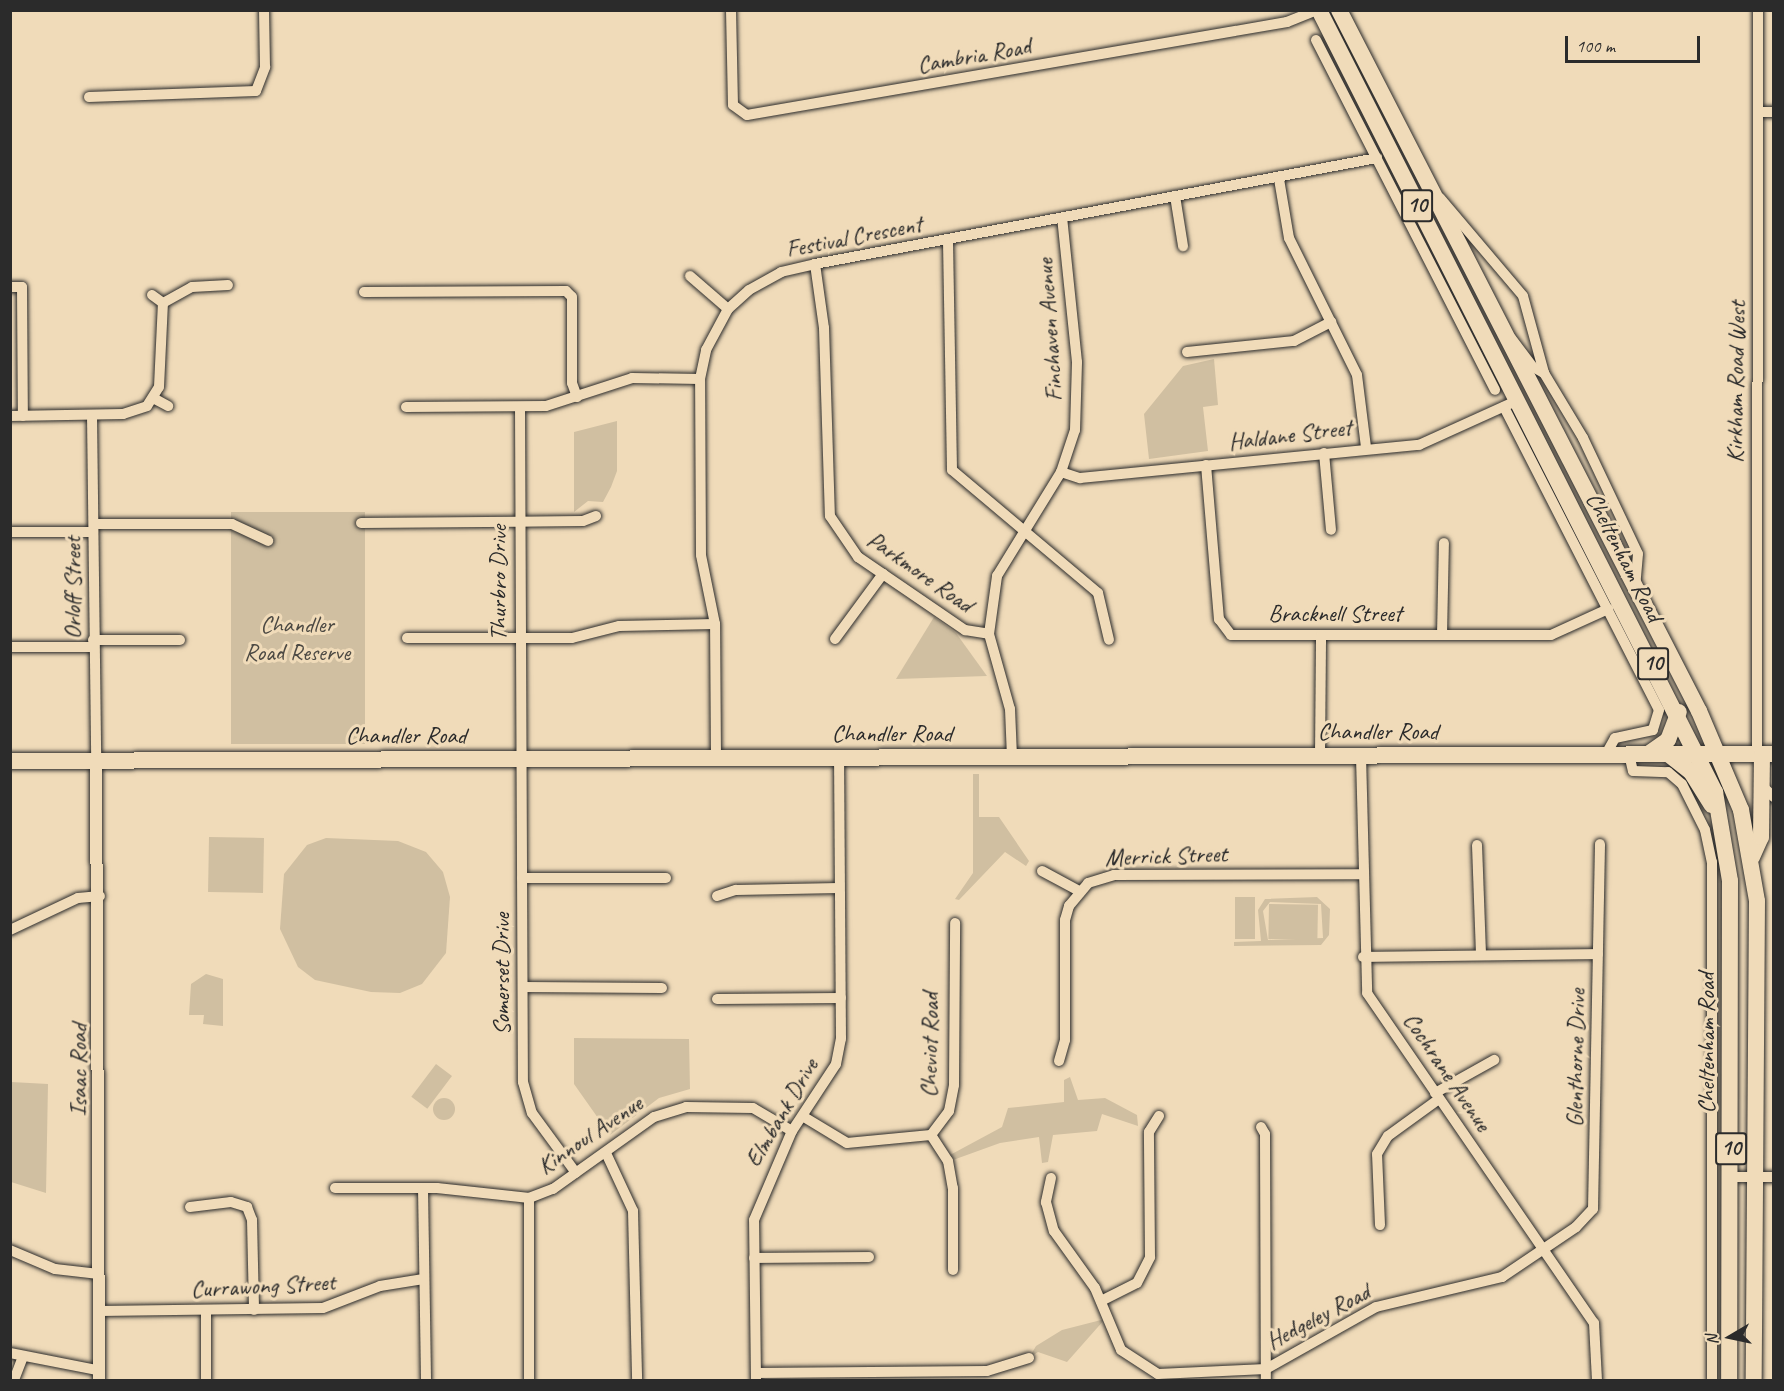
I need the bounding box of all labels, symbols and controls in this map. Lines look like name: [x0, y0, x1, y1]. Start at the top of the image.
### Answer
scale bar: [1568, 24, 1703, 62]
street label: Cambria Road: [915, 32, 1033, 80]
text: 100 m: [1576, 35, 1615, 57]
road number: 10: [1400, 187, 1434, 225]
street label: Festival Crescent: [783, 210, 925, 264]
street label: Finchaven Avenue: [1031, 258, 1069, 402]
street label: Kirkham Road West: [1720, 301, 1752, 463]
street label: Haldane Street: [1227, 413, 1353, 457]
street label: Cheltenham Road: [1579, 488, 1669, 626]
street label: Thurbro Drive: [485, 525, 513, 641]
street label: Parkmore Road: [862, 525, 978, 619]
street label: Orloff Street: [59, 536, 87, 640]
street label: Bracknell Street: [1268, 600, 1402, 628]
park label: Chandler Road Reserve: [244, 611, 350, 667]
road number: 10: [1636, 645, 1670, 683]
street label: Chandler Road: [1318, 718, 1438, 746]
street label: Chandler Road: [832, 720, 952, 748]
street label: Chandler Road: [346, 722, 466, 750]
street label: Merrick Street: [1104, 839, 1228, 873]
street label: Somerset Drive: [488, 913, 516, 1035]
street label: Cheltenham Road: [1693, 972, 1721, 1114]
street label: Glenthorne Drive: [1560, 989, 1592, 1127]
street label: Cheviot Road: [915, 992, 945, 1098]
street label: Cochrane Avenue: [1397, 1007, 1497, 1137]
street label: Isaac Road: [65, 1024, 93, 1116]
street label: Elmbank Drive: [739, 1053, 825, 1173]
street label: Kinnoul Avenue: [532, 1089, 648, 1181]
road number: 10: [1714, 1130, 1748, 1168]
street label: Currawong Street: [190, 1268, 336, 1304]
street label: Hedgeley Road: [1261, 1278, 1375, 1356]
north arrow: [1700, 1307, 1760, 1367]
text: N: [1702, 1333, 1723, 1346]

